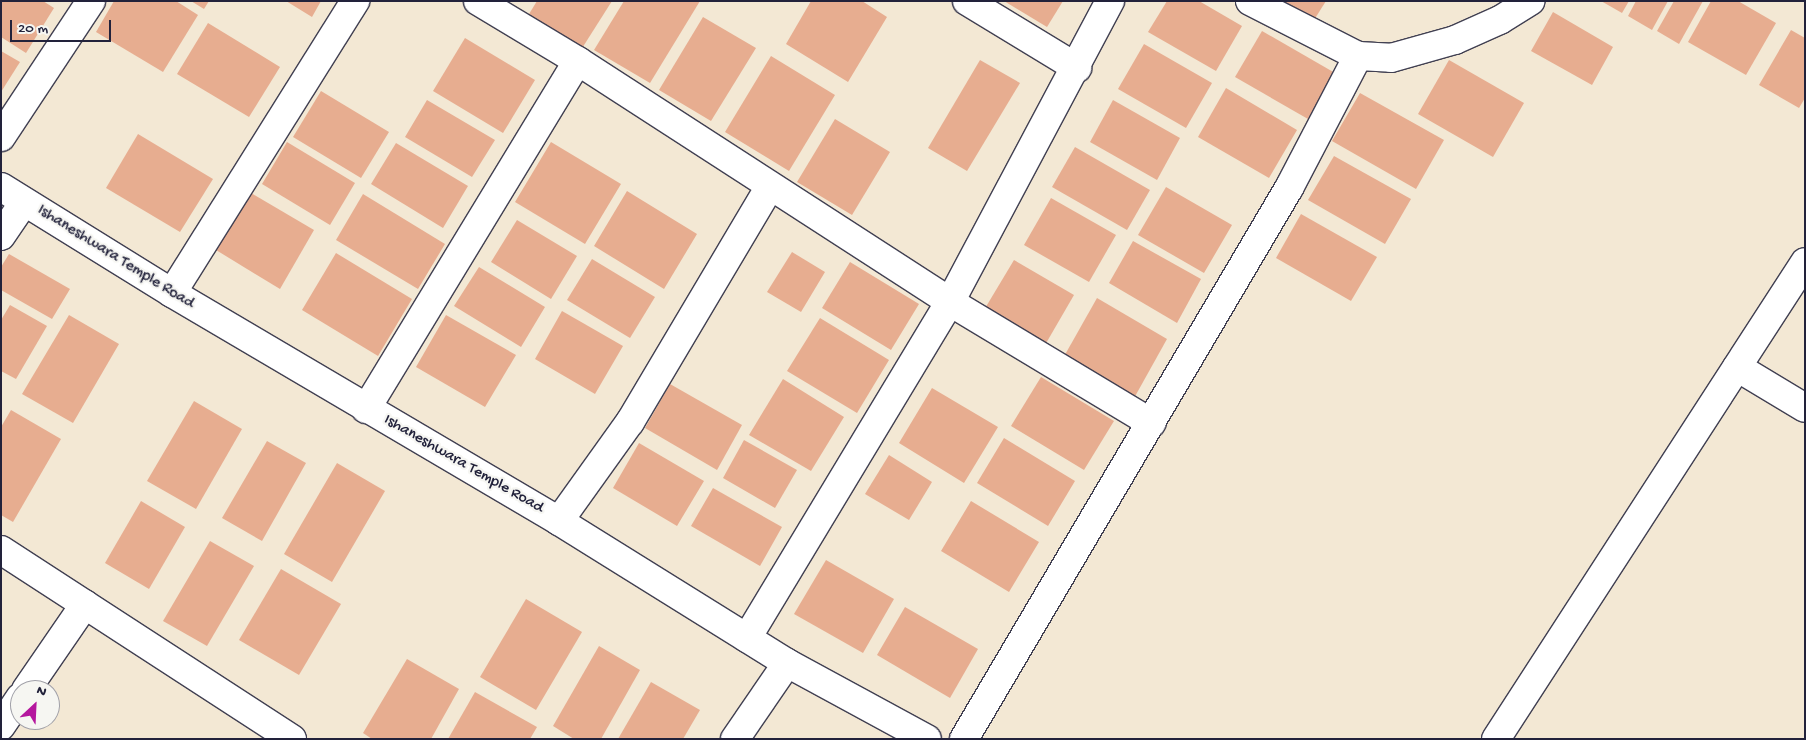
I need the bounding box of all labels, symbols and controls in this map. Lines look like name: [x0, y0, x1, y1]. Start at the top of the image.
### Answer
scale bar: [12, 10, 114, 42]
text: 20 m: [18, 20, 48, 38]
street label: Ishaneshwara Temple Road: [33, 202, 197, 314]
street label: Ishaneshwara Temple Road: [380, 411, 546, 519]
north arrow: [10, 680, 60, 730]
text: N: [33, 682, 49, 701]

